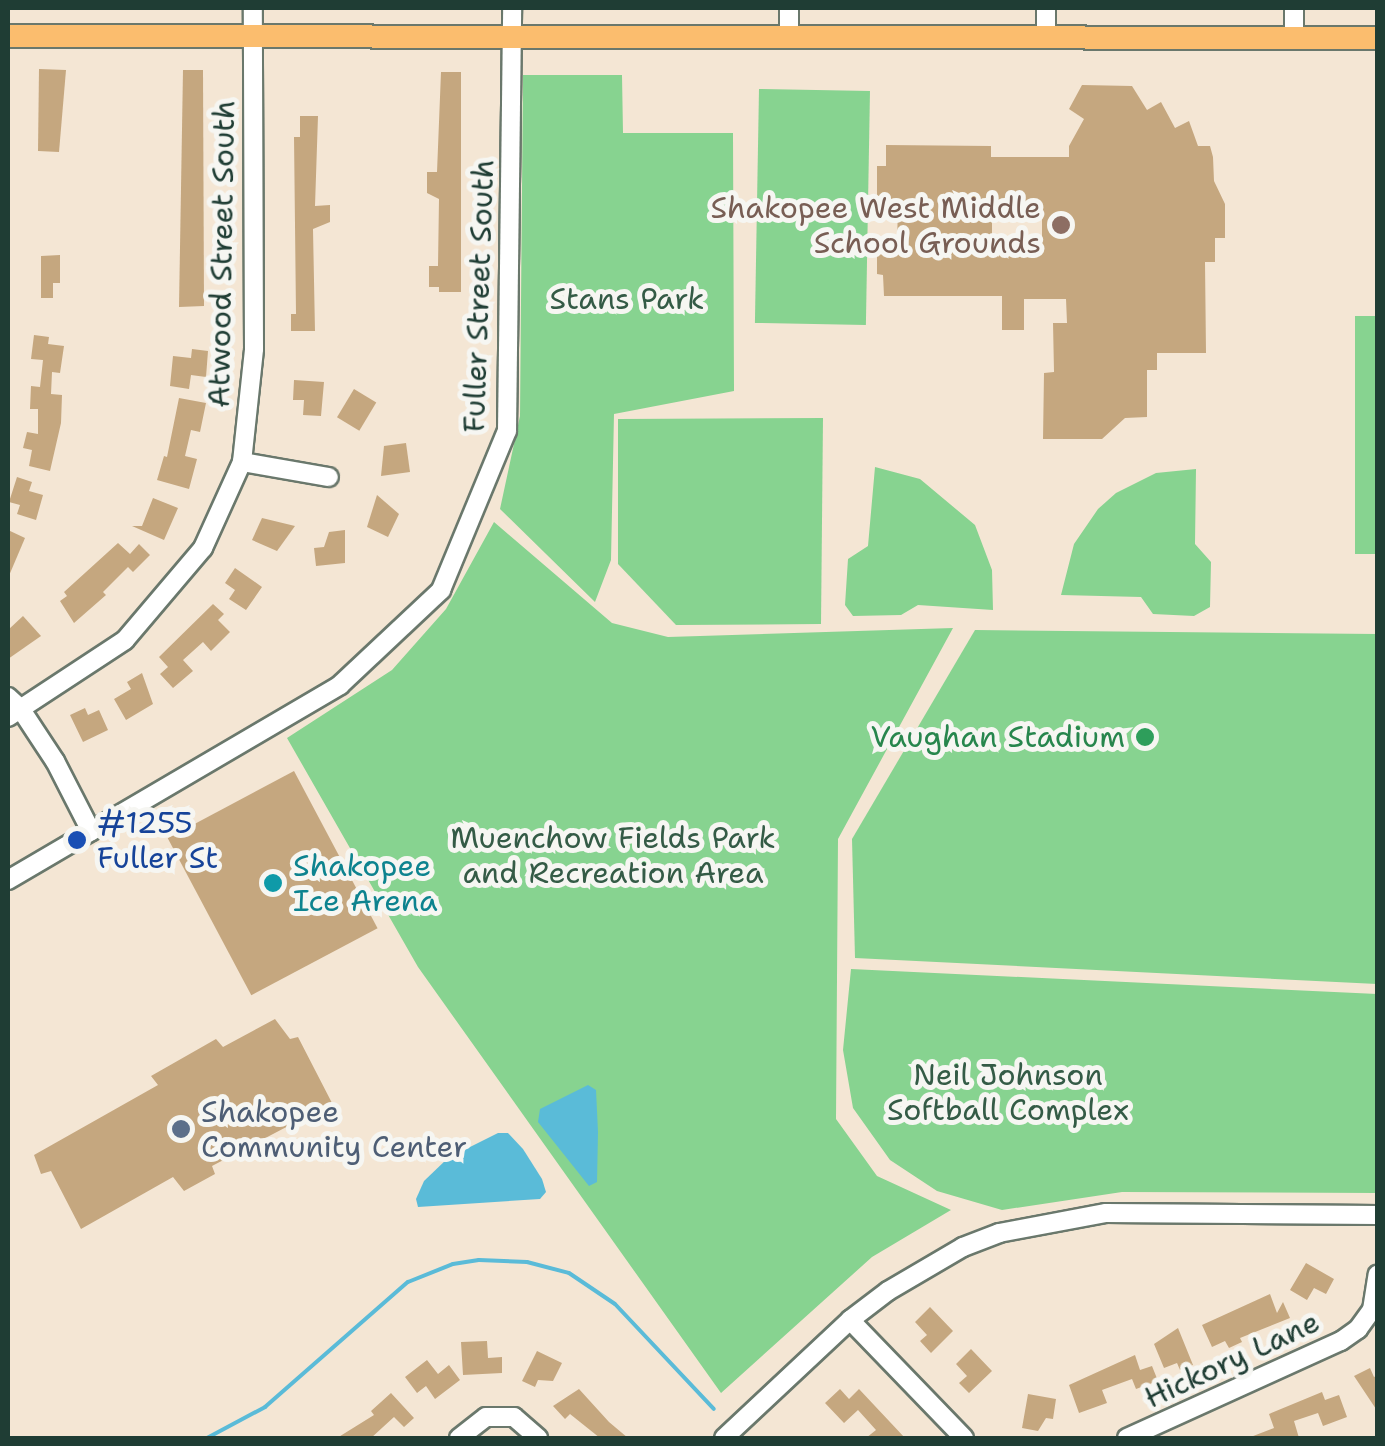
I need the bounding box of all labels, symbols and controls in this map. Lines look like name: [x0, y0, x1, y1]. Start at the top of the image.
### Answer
street label: Atwood Street South: [201, 100, 243, 408]
street label: Fuller Street South: [456, 159, 502, 433]
place label: Shakopee West Middle School Grounds: [710, 190, 1041, 260]
marker: Shakopee West Middle School Grounds: [1050, 214, 1072, 236]
park label: Stans Park: [549, 281, 705, 317]
place label: Vaughan Stadium: [871, 719, 1125, 755]
marker: Vaughan Stadium: [1134, 726, 1156, 748]
place label: #1255 Fuller St: [97, 805, 218, 876]
park label: Muenchow Fields Park and Recreation Area: [450, 820, 776, 890]
marker: #1255 Fuller St: [66, 829, 88, 851]
place label: Shakopee Ice Arena: [293, 848, 438, 918]
marker: Shakopee Ice Arena: [262, 872, 284, 894]
park label: Neil Johnson Softball Complex: [887, 1057, 1129, 1128]
place label: Shakopee Community Center: [201, 1094, 467, 1164]
marker: Shakopee Community Center: [170, 1118, 192, 1140]
street label: Hickory Lane: [1139, 1304, 1325, 1416]

